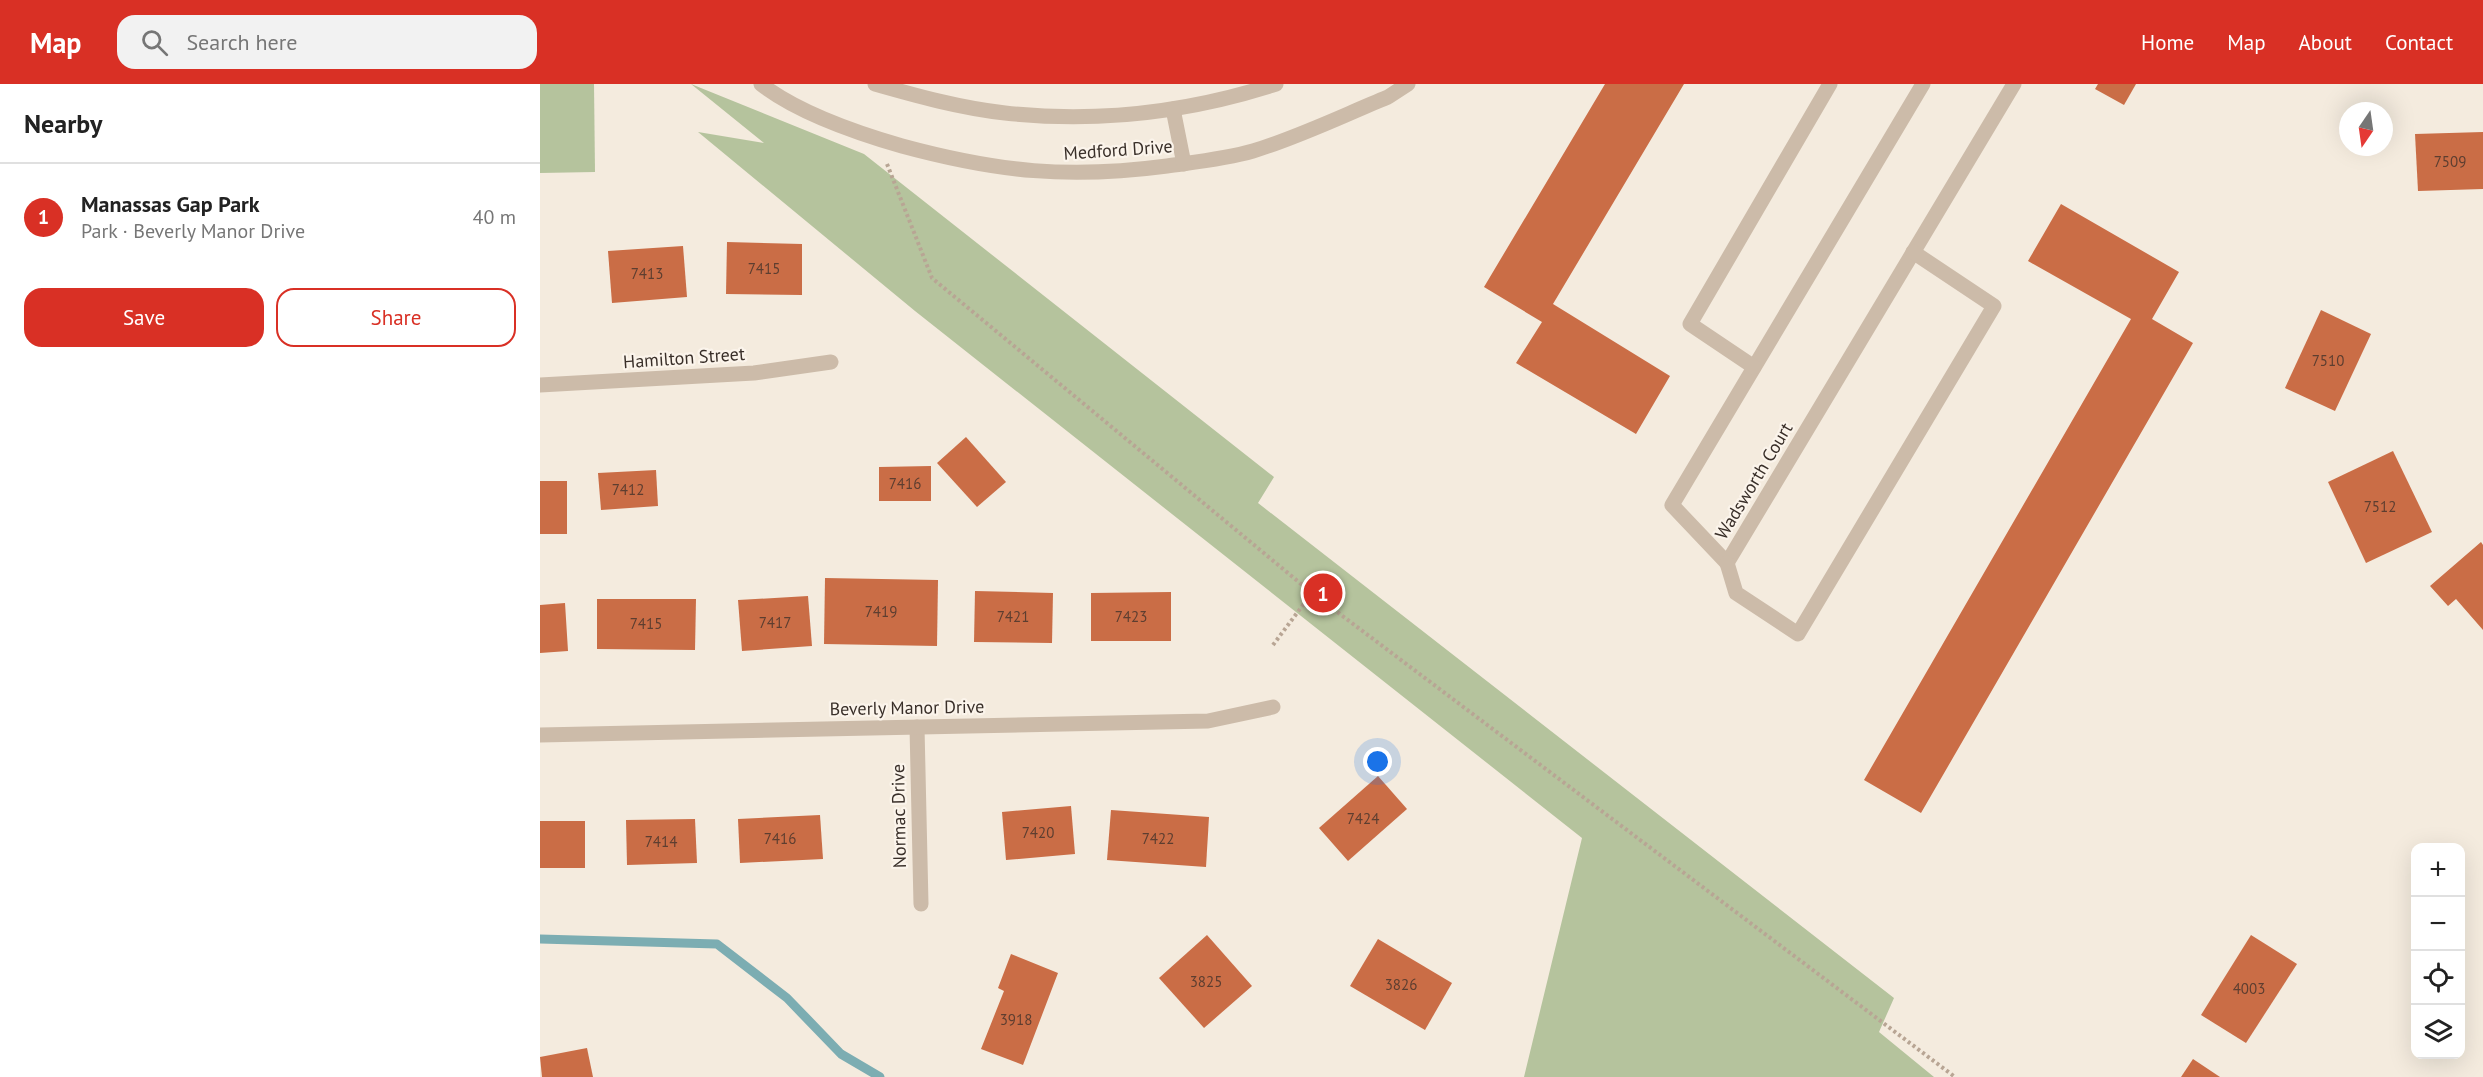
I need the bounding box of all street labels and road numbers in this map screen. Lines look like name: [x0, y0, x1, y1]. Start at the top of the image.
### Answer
street label: Medford Drive: [1063, 134, 1173, 165]
street label: Hamilton Street: [622, 342, 746, 373]
street label: Wadsworth Court: [1710, 418, 1797, 543]
street label: Beverly Manor Drive: [829, 695, 985, 720]
street label: Normac Drive: [886, 764, 911, 868]

